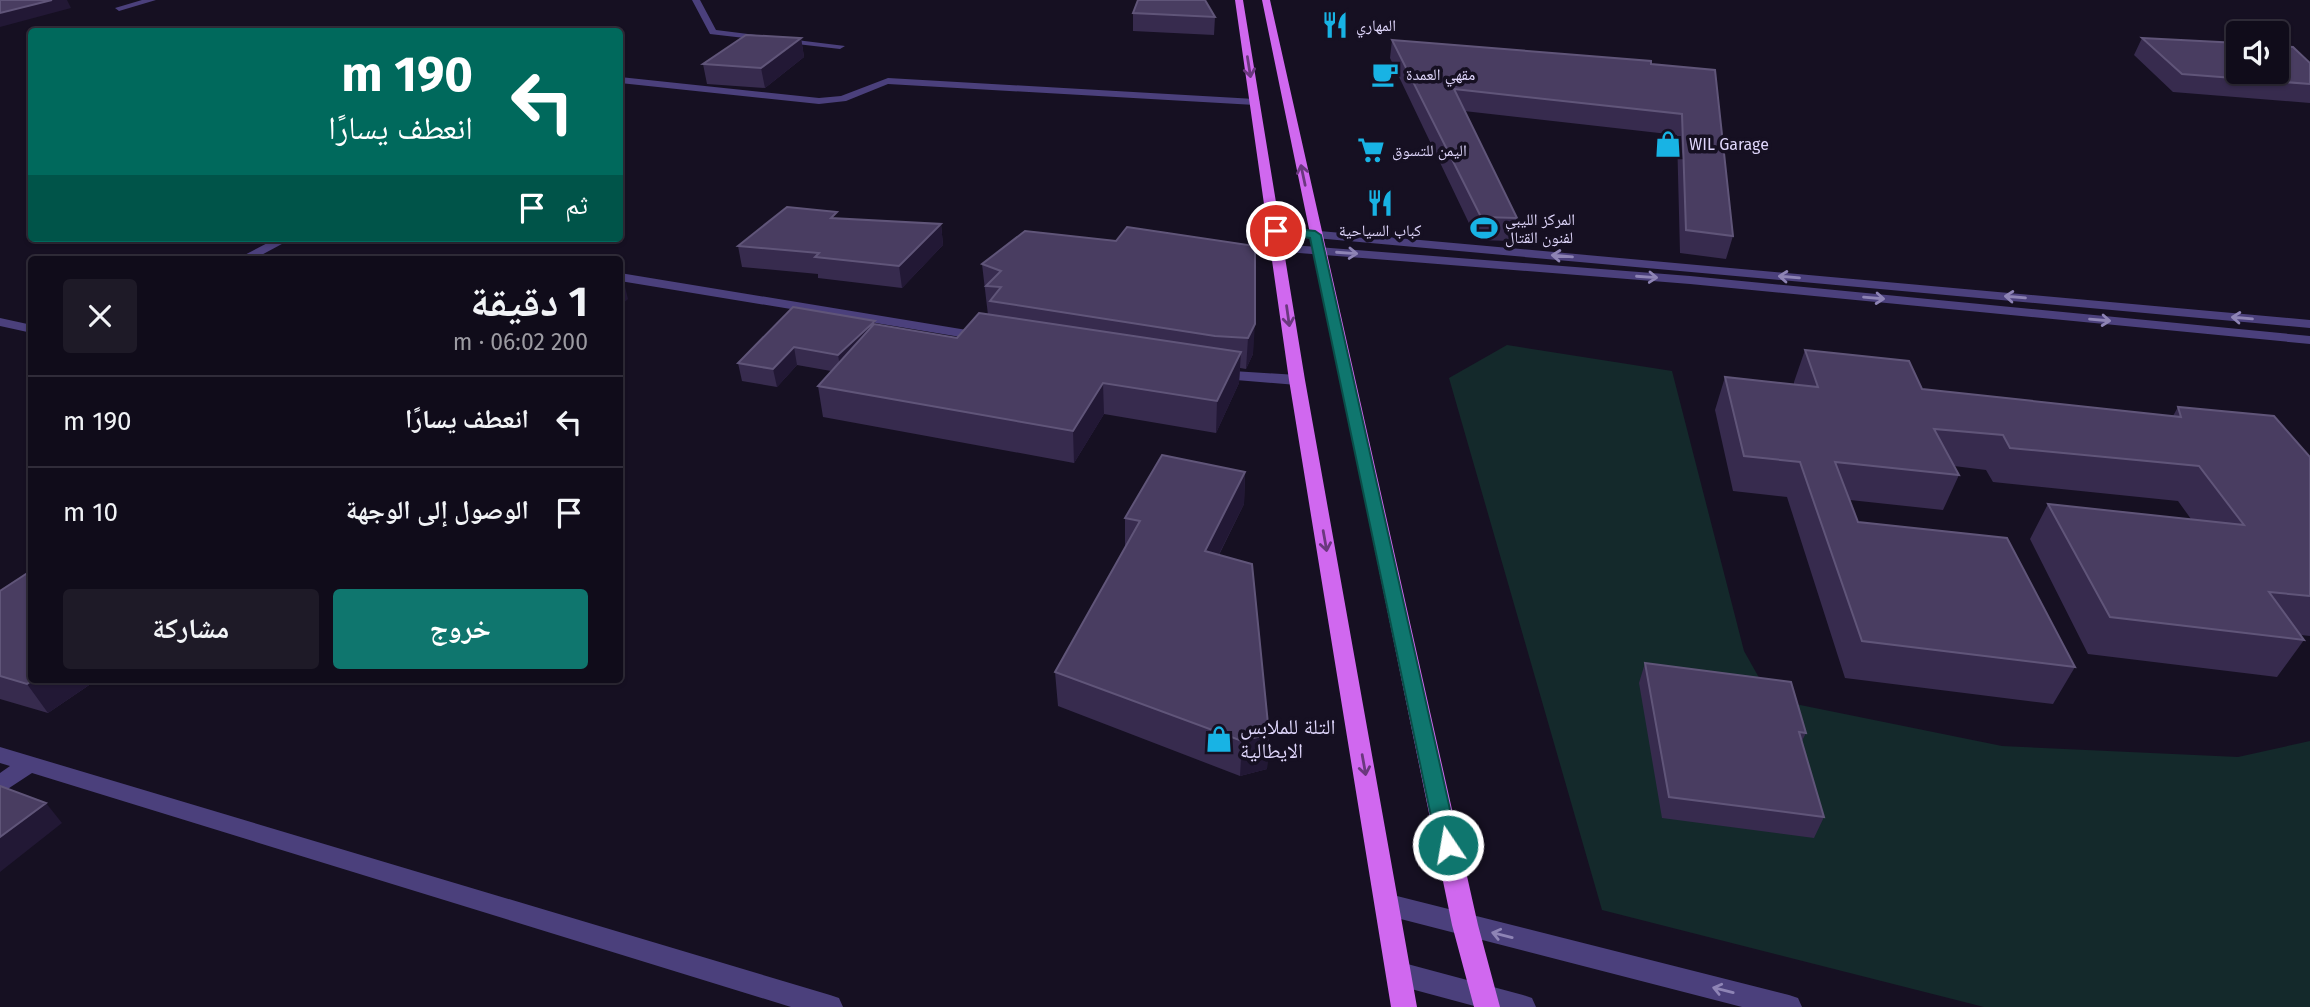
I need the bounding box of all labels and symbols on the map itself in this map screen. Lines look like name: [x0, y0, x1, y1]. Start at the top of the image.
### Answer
restaurant icon: المهاري: [1320, 10, 1350, 40]
place label: المهاري: [1356, 16, 1396, 38]
one-way arrow: [1243, 56, 1256, 78]
cafe icon: مقهي العمدة: [1370, 59, 1400, 89]
place label: مقهي العمدة: [1406, 65, 1475, 87]
shop icon: WIL Garage: [1653, 129, 1683, 159]
supermarket icon: اليمن للتسوق: [1356, 135, 1386, 165]
place label: WIL Garage: [1689, 135, 1769, 154]
place label: اليمن للتسوق: [1392, 141, 1467, 161]
one-way arrow: [1296, 164, 1310, 187]
restaurant icon: كباب السياحية: [1365, 188, 1395, 218]
pin: [1246, 201, 1306, 261]
place label: المركز الليبي لفنون القتال: [1505, 210, 1575, 248]
sports icon: المركز الليبي لفنون القتال: [1469, 213, 1499, 243]
place label: كباب السياحية: [1339, 221, 1422, 240]
one-way arrow: [1335, 247, 1358, 260]
one-way arrow: [1552, 249, 1574, 262]
one-way arrow: [1778, 270, 1801, 283]
one-way arrow: [1635, 271, 1658, 284]
one-way arrow: [2005, 290, 2027, 303]
one-way arrow: [1862, 292, 1884, 305]
one-way arrow: [1282, 304, 1295, 327]
one-way arrow: [2231, 311, 2254, 324]
one-way arrow: [2088, 314, 2111, 327]
one-way arrow: [1319, 529, 1332, 552]
place label: التلة للملابس الايطالية: [1240, 714, 1335, 764]
shop icon: التلة للملابس الايطالية: [1204, 724, 1234, 754]
one-way arrow: [1358, 753, 1371, 776]
position arrow: [1411, 808, 1485, 882]
one-way arrow: [1491, 928, 1514, 941]
one-way arrow: [1712, 983, 1735, 996]

